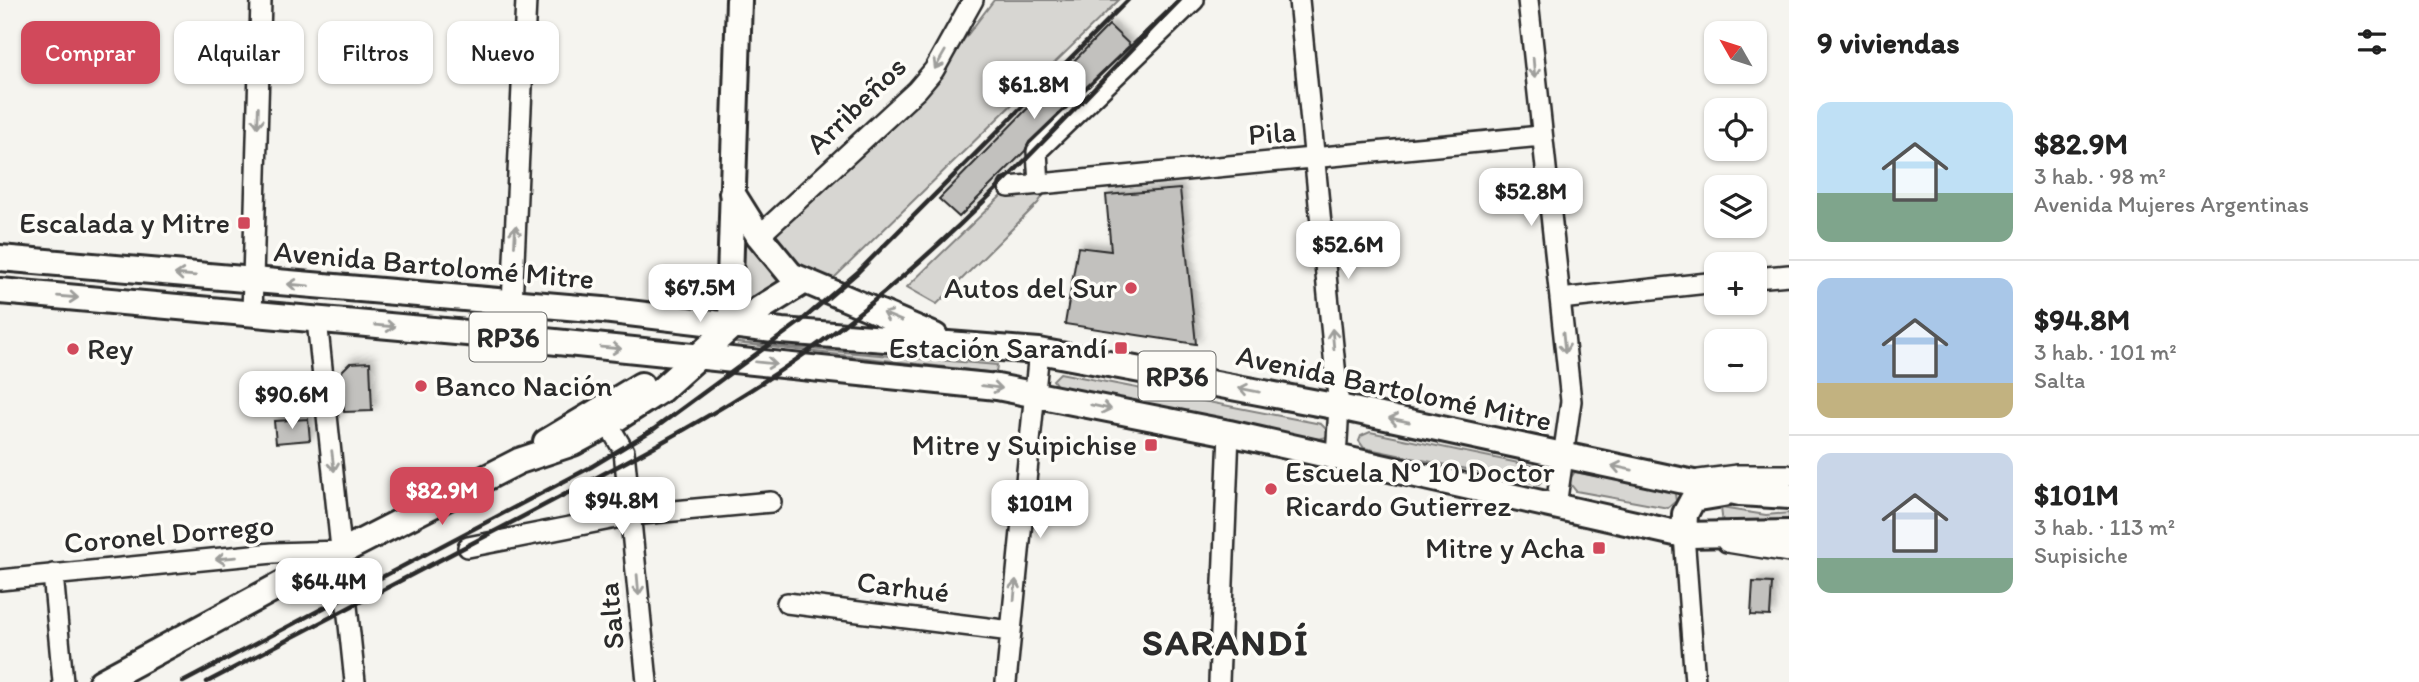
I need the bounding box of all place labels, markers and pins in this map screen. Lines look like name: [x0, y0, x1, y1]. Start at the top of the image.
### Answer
pin: $61.8M: [977, 61, 1091, 121]
pin: $52.8M: [1474, 168, 1588, 228]
place label: Escalada y Mitre: [19, 204, 230, 241]
marker: Escalada y Mitre: [236, 215, 252, 231]
pin: $52.6M: [1291, 222, 1405, 281]
pin: $67.5M: [643, 264, 757, 324]
place label: Autos del Sur: [944, 269, 1118, 306]
marker: Autos del Sur: [1123, 280, 1139, 296]
place label: Estación Sarandí: [889, 329, 1107, 366]
place label: Rey: [87, 330, 133, 367]
marker: Estación Sarandí: [1113, 340, 1129, 356]
marker: Rey: [65, 341, 81, 357]
place label: Banco Nación: [435, 367, 613, 404]
pin: $90.6M: [235, 372, 349, 431]
marker: Banco Nación: [413, 378, 429, 394]
place label: Mitre y Suipichise: [912, 426, 1137, 463]
marker: Mitre y Suipichise: [1143, 437, 1159, 453]
place label: Escuela Nº 10 Doctor Ricardo Gutierrez: [1285, 453, 1555, 524]
pin: $82.9M: [385, 468, 499, 527]
pin: $94.8M: [565, 477, 679, 537]
pin: $101M: [991, 480, 1089, 540]
marker: Escuela Nº 10 Doctor Ricardo Gutierrez: [1263, 481, 1279, 497]
place label: Mitre y Acha: [1425, 529, 1585, 566]
marker: Mitre y Acha: [1591, 540, 1607, 556]
pin: $64.4M: [272, 558, 386, 618]

